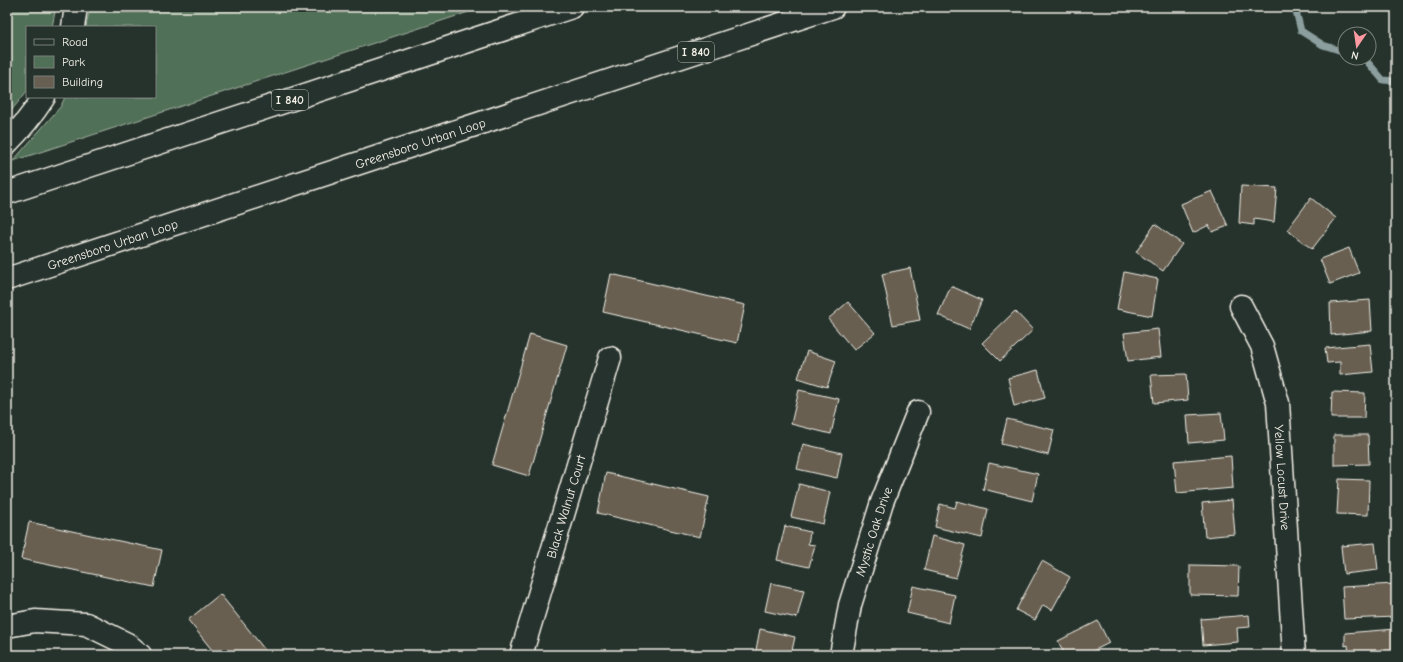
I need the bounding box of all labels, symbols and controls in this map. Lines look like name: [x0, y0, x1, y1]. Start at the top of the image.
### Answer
legend: [26, 26, 156, 98]
north arrow: [1337, 26, 1377, 66]
text: Road: [62, 35, 88, 49]
road number: I 840: [678, 42, 714, 62]
text: N: [1350, 48, 1360, 62]
text: Park: [62, 55, 85, 69]
text: Building: [62, 75, 103, 89]
road number: I 840: [272, 90, 308, 110]
street label: Greensboro Urban Loop: [353, 114, 487, 171]
street label: Greensboro Urban Loop: [45, 216, 180, 273]
street label: Yellow Locust Drive: [1272, 424, 1294, 531]
street label: Black Walnut Court: [543, 452, 588, 560]
street label: Mystic Oak Drive: [852, 484, 895, 578]

